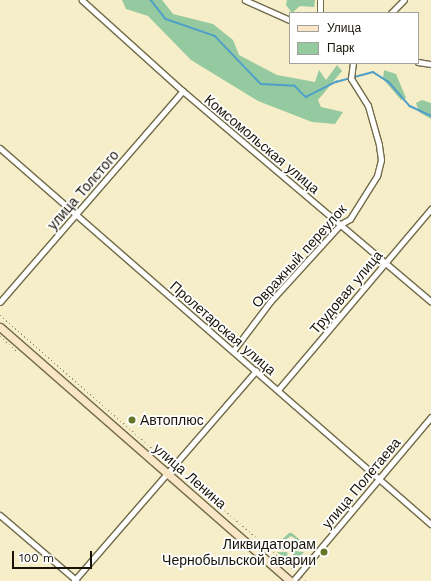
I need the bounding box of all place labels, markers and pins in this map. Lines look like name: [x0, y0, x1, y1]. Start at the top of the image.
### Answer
place label: Автоплюс: [140, 412, 204, 428]
marker: Автоплюс: [127, 415, 137, 425]
place label: Ликвидаторам Чернобыльской аварии: [162, 536, 316, 568]
marker: Ликвидаторам Чернобыльской аварии: [319, 547, 329, 557]

